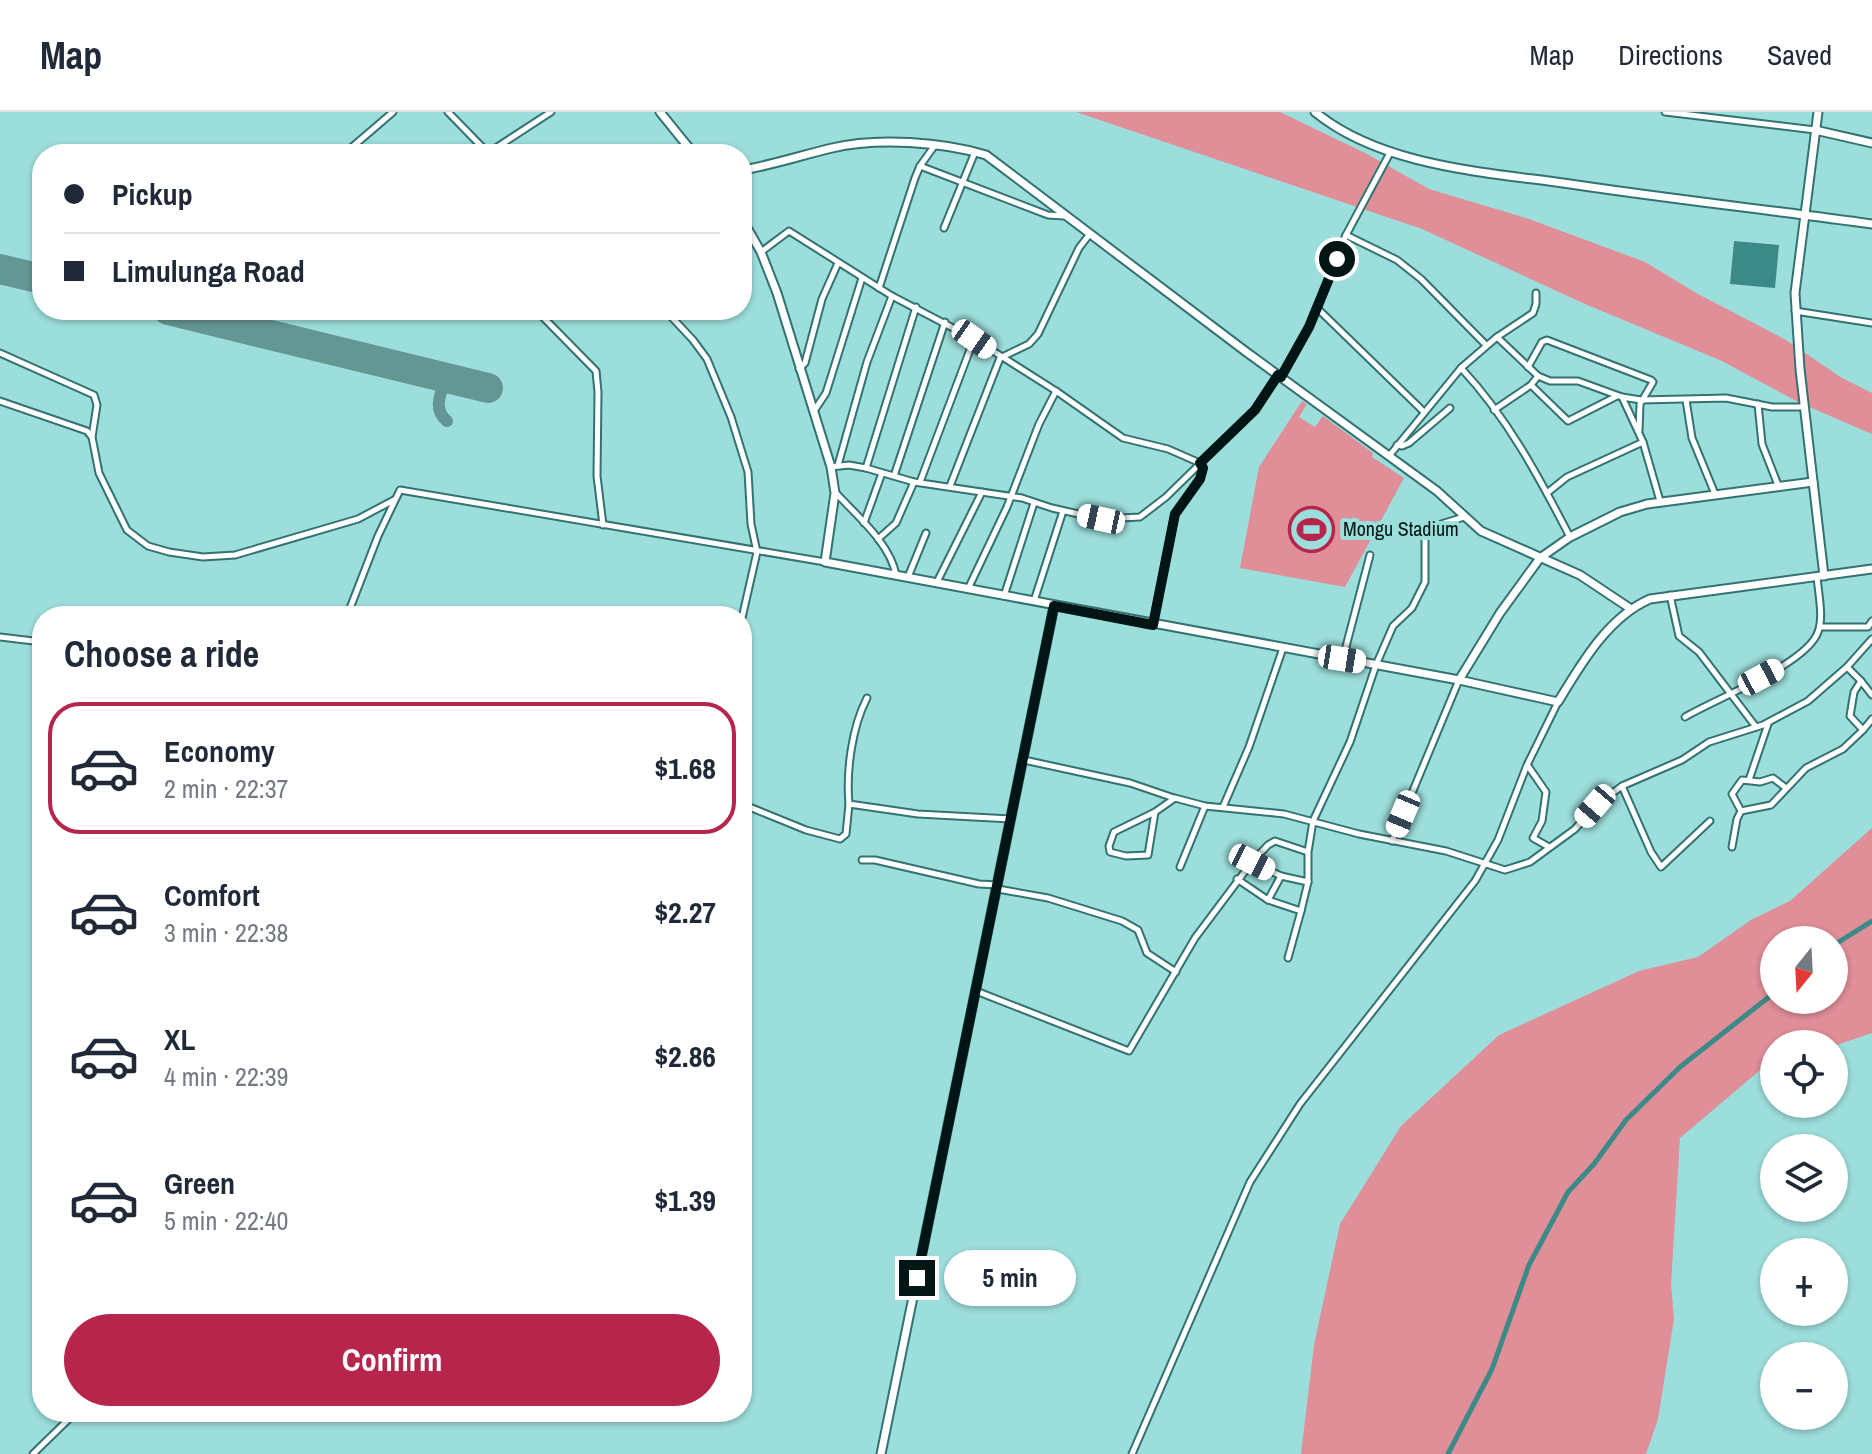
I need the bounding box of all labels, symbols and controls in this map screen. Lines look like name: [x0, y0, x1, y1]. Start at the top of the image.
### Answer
text: Map: [40, 30, 102, 81]
text: Map: [1530, 36, 1574, 74]
text: Directions: [1618, 36, 1723, 74]
text: Saved: [1767, 36, 1832, 74]
text: Pickup: [112, 174, 193, 214]
route start: [1319, 241, 1355, 277]
text: Limulunga Road: [112, 251, 305, 291]
car: [947, 315, 1001, 363]
car: [1075, 502, 1127, 536]
sports icon: Mongu Stadium: [1288, 505, 1336, 553]
place label: Mongu Stadium: [1343, 515, 1459, 542]
text: Choose a ride: [64, 630, 259, 678]
car: [1316, 643, 1368, 675]
car: [1734, 655, 1788, 699]
text: Economy: [164, 731, 275, 771]
icon: car: [68, 732, 140, 804]
text: $1.68: [654, 748, 716, 788]
text: 2 min · 22:37: [164, 771, 288, 806]
car: [1570, 780, 1620, 832]
car: [1383, 787, 1423, 841]
car: [1225, 840, 1279, 884]
text: Comfort: [164, 875, 260, 915]
icon: car: [68, 876, 140, 948]
text: $2.27: [654, 892, 716, 932]
text: 3 min · 22:38: [164, 915, 288, 950]
north arrow: [1760, 926, 1848, 1014]
map controls: [1760, 926, 1848, 1430]
text: XL: [164, 1019, 195, 1059]
icon: car: [68, 1020, 140, 1092]
button: locate: [1760, 1030, 1848, 1118]
text: $2.86: [654, 1036, 716, 1076]
text: 4 min · 22:39: [164, 1059, 288, 1094]
button: layers: [1760, 1134, 1848, 1222]
text: Green: [164, 1163, 235, 1203]
icon: car: [68, 1164, 140, 1236]
text: $1.39: [654, 1180, 716, 1220]
text: 5 min · 22:40: [164, 1203, 288, 1238]
button: +: [1760, 1238, 1848, 1326]
callout: 5 min: [945, 1250, 1077, 1306]
route end: [899, 1260, 935, 1296]
text: 5 min: [982, 1260, 1038, 1295]
button: Confirm: [64, 1314, 720, 1406]
button: −: [1760, 1342, 1848, 1430]

